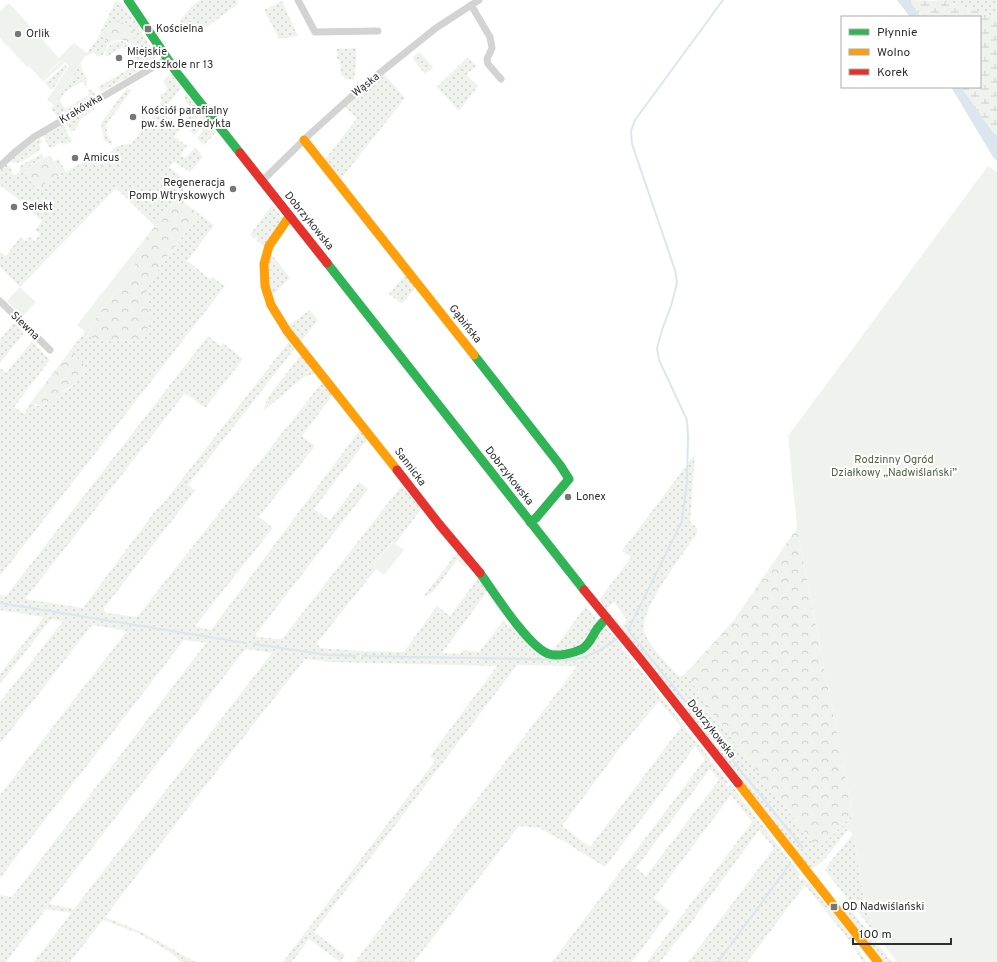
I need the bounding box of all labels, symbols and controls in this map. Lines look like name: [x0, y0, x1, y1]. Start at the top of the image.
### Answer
legend: [841, 16, 981, 88]
place label: Kościelna: [156, 22, 204, 36]
marker: Kościelna: [143, 24, 153, 34]
text: Płynnie: [877, 25, 917, 41]
place label: Orlik: [26, 27, 50, 41]
marker: Orlik: [13, 29, 23, 39]
place label: Miejskie Przedszkole nr 13: [127, 45, 213, 72]
text: Wolno: [877, 45, 911, 61]
marker: Miejskie Przedszkole nr 13: [114, 53, 124, 63]
text: Korek: [877, 65, 908, 81]
street label: Wąska: [349, 70, 383, 100]
street label: Krakówka: [57, 91, 105, 127]
place label: Kościół parafialny pw. św. Benedykta: [141, 104, 231, 131]
marker: Kościół parafialny pw. św. Benedykta: [128, 112, 138, 122]
place label: Amicus: [83, 151, 119, 165]
marker: Amicus: [70, 153, 80, 163]
place label: Regeneracja Pomp Wtryskowych: [129, 176, 225, 203]
marker: Regeneracja Pomp Wtryskowych: [228, 184, 238, 194]
street label: Dobrzykowska: [281, 189, 337, 253]
place label: Selekt: [22, 200, 53, 214]
marker: Selekt: [9, 202, 19, 212]
street label: Gąbińska: [446, 302, 485, 346]
street label: Siewna: [8, 309, 43, 343]
street label: Dobrzykowska: [482, 444, 536, 508]
street label: Sannicka: [391, 445, 429, 489]
park label: Rodzinny Ogród Działkowy „Nadwiślański”: [831, 453, 957, 480]
place label: Lonex: [576, 490, 606, 504]
marker: Lonex: [563, 492, 573, 502]
street label: Dobrzykowska: [684, 697, 738, 761]
place label: OD Nadwiślański: [842, 900, 924, 914]
marker: OD Nadwiślański: [829, 902, 839, 912]
scale bar: [853, 920, 951, 946]
text: 100 m: [859, 927, 892, 943]

